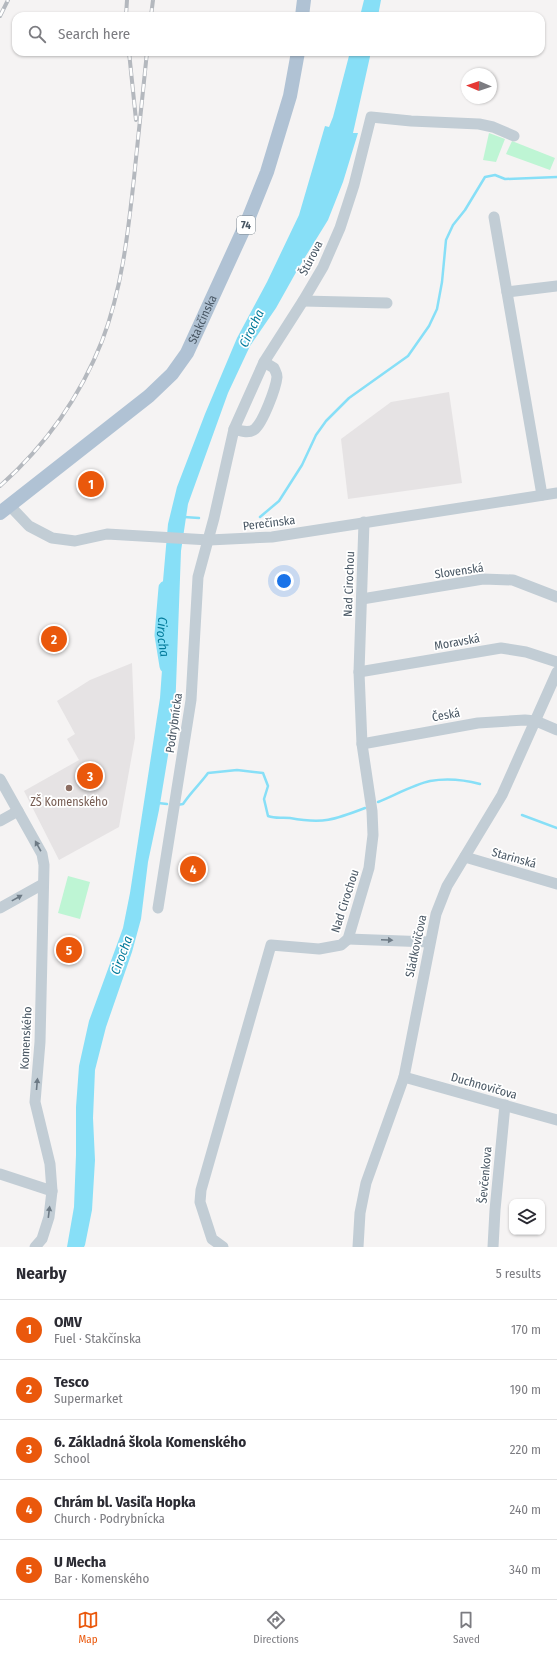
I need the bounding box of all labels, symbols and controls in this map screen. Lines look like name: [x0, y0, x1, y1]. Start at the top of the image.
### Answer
search box: [12, 12, 545, 56]
icon: search: [26, 23, 48, 45]
text: Search here: [58, 25, 130, 43]
north arrow: [461, 68, 497, 104]
road number: 74: [237, 216, 255, 234]
street label: Štúrova: [295, 238, 326, 278]
street label: Stakčínska: [185, 293, 220, 346]
water label: Cirocha: [236, 307, 267, 349]
pin: 1: [78, 469, 104, 499]
street label: Perečínska: [242, 513, 296, 533]
street label: Nad Cirochou: [341, 551, 357, 617]
street label: Slovenská: [434, 561, 484, 581]
your location: [274, 571, 294, 591]
water label: Cirocha: [154, 616, 172, 658]
pin: 2: [41, 624, 67, 654]
street label: Moravská: [433, 631, 481, 653]
street label: Podrybnícka: [163, 692, 185, 754]
street label: Česká: [431, 705, 461, 724]
pin: 3: [77, 761, 103, 791]
marker: ZŠ Komenského: [64, 783, 74, 793]
place label: ZŠ Komenského: [30, 794, 108, 809]
one-way arrow: [34, 840, 41, 852]
street label: Starinská: [490, 845, 538, 871]
pin: 4: [180, 854, 206, 884]
street label: Nad Cirochou: [328, 868, 362, 934]
one-way arrow: [11, 895, 23, 902]
street label: Sládkovičova: [403, 913, 429, 979]
water label: Cirocha: [108, 934, 135, 976]
pin: 5: [56, 935, 82, 965]
one-way arrow: [381, 937, 393, 944]
street label: Komenského: [17, 1006, 35, 1070]
street label: Duchnovičova: [449, 1070, 519, 1102]
one-way arrow: [33, 1078, 40, 1090]
street label: Ševčenkova: [475, 1146, 494, 1204]
map controls: [509, 1199, 545, 1235]
button: layers: [509, 1199, 545, 1235]
one-way arrow: [46, 1206, 53, 1218]
text: Nearby: [16, 1263, 67, 1284]
text: 5 results: [496, 1266, 541, 1281]
text: OMV: [54, 1313, 82, 1331]
text: 1: [26, 1322, 32, 1337]
text: 170 m: [511, 1322, 541, 1337]
text: Fuel · Stakčínska: [54, 1331, 141, 1346]
text: Tesco: [54, 1373, 89, 1391]
text: 2: [26, 1382, 32, 1397]
text: 190 m: [510, 1382, 541, 1397]
text: Supermarket: [54, 1391, 123, 1406]
text: 6. Základná škola Komenského: [54, 1433, 246, 1451]
text: 3: [26, 1442, 32, 1457]
text: 220 m: [510, 1442, 541, 1457]
text: School: [54, 1451, 90, 1466]
text: Chrám bl. Vasiľa Hopka: [54, 1493, 196, 1511]
text: 4: [26, 1502, 32, 1517]
text: 240 m: [509, 1502, 541, 1517]
text: Church · Podrybnícka: [54, 1511, 165, 1526]
text: U Mecha: [54, 1553, 106, 1571]
text: 5: [26, 1562, 32, 1577]
text: 340 m: [509, 1562, 541, 1577]
text: Bar · Komenského: [54, 1571, 149, 1586]
tab: Map: [77, 1609, 99, 1646]
tab: Directions: [253, 1609, 299, 1646]
tab: Saved: [453, 1609, 480, 1646]

